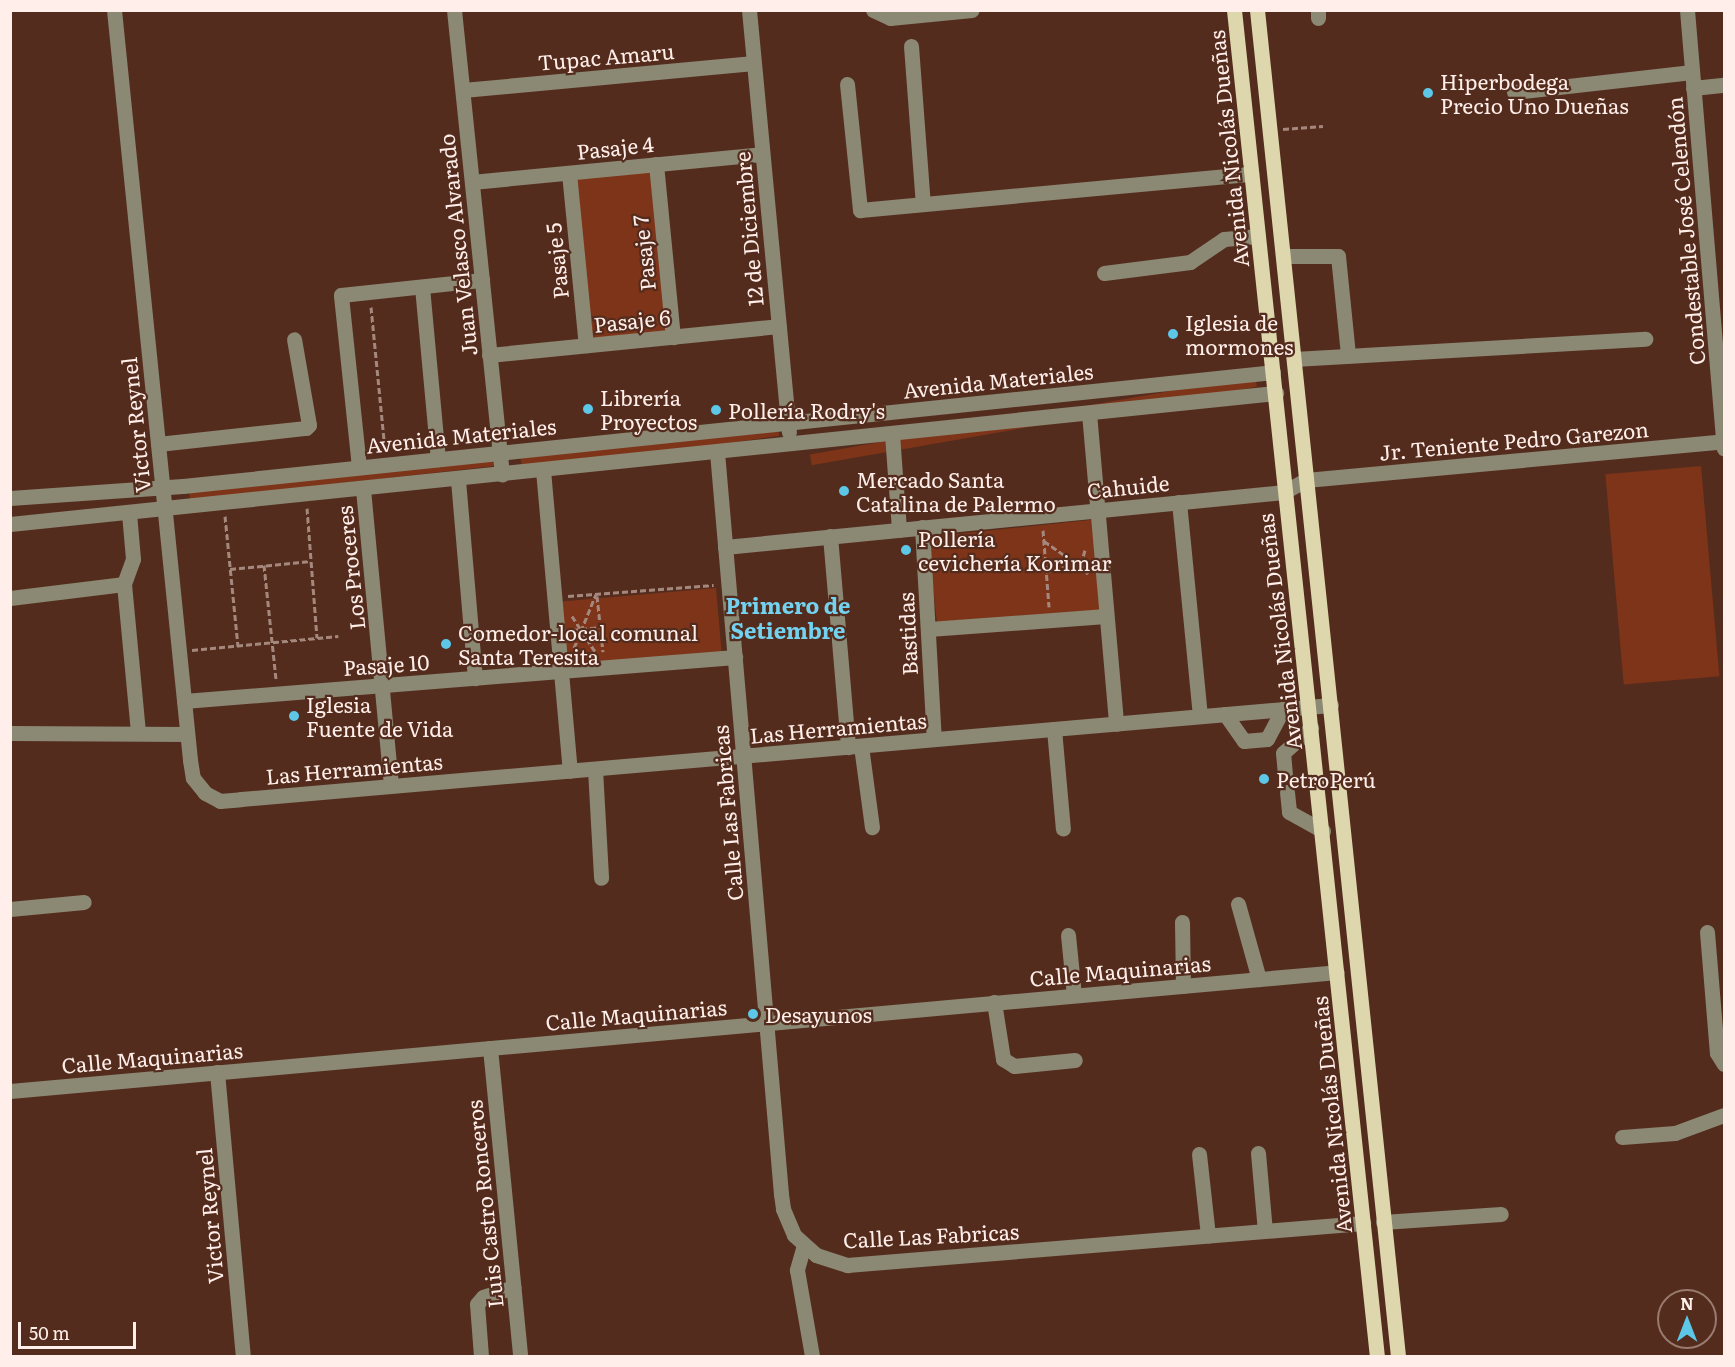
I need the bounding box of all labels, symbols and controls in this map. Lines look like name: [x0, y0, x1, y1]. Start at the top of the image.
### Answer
street label: Avenida Nicolás Dueñas: [1203, 29, 1253, 269]
street label: Tupac Amaru: [537, 37, 675, 75]
place label: Hiperbodega Precio Uno Dueñas: [1440, 68, 1629, 118]
marker: Hiperbodega Precio Uno Dueñas: [1421, 86, 1435, 100]
street label: Condestable José Celendón: [1661, 96, 1709, 366]
street label: Pasaje 4: [575, 130, 655, 164]
street label: Juan Velasco Alvarado: [433, 133, 481, 357]
street label: 12 de Diciembre: [729, 151, 767, 307]
street label: Pasaje 7: [626, 214, 660, 292]
street label: Pasaje 5: [539, 222, 573, 300]
street label: Pasaje 6: [592, 303, 672, 337]
place label: Iglesia de mormones: [1185, 309, 1293, 359]
marker: Iglesia de mormones: [1166, 327, 1180, 341]
street label: Victor Reynel: [115, 356, 155, 494]
street label: Avenida Materiales: [902, 357, 1094, 403]
place label: Librería Proyectos: [600, 384, 697, 434]
place label: Pollería Rodry's: [728, 397, 885, 423]
marker: Librería Proyectos: [581, 402, 595, 416]
marker: Pollería Rodry's: [709, 403, 723, 417]
street label: Avenida Materiales: [365, 412, 557, 458]
street label: Jr. Teniente Pedro Garezon: [1378, 416, 1650, 464]
place label: Mercado Santa Catalina de Palermo: [856, 466, 1056, 516]
street label: Cahuide: [1085, 469, 1171, 503]
marker: Mercado Santa Catalina de Palermo: [837, 484, 851, 498]
street label: Los Proceres: [331, 505, 369, 631]
street label: Avenida Nicolás Dueñas: [1252, 512, 1306, 752]
place label: Pollería cevichería Korimar: [918, 525, 1111, 575]
marker: Pollería cevichería Korimar: [899, 543, 913, 557]
district label: Primero de Setiembre: [726, 591, 850, 642]
street label: Bastidas: [892, 592, 922, 676]
place label: Comedor-local comunal Santa Teresita: [458, 619, 698, 669]
marker: Comedor-local comunal Santa Teresita: [439, 637, 453, 651]
street label: Pasaje 10: [342, 648, 430, 680]
place label: Iglesia Fuente de Vida: [306, 691, 453, 741]
street label: Las Herramientas: [749, 707, 927, 747]
marker: Iglesia Fuente de Vida: [287, 709, 301, 723]
street label: Calle Las Fabricas: [707, 724, 747, 902]
street label: Las Herramientas: [265, 748, 443, 788]
place label: PetroPerú: [1276, 766, 1376, 792]
marker: PetroPerú: [1257, 772, 1271, 786]
street label: Calle Maquinarias: [1028, 950, 1212, 990]
street label: Calle Maquinarias: [544, 994, 728, 1034]
street label: Avenida Nicolás Dueñas: [1306, 995, 1356, 1235]
place label: Desayunos: [765, 1001, 872, 1027]
marker: Desayunos: [746, 1007, 760, 1021]
street label: Calle Maquinarias: [60, 1037, 244, 1077]
street label: Luis Castro Ronceros: [461, 1099, 507, 1309]
street label: Victor Reynel: [191, 1147, 227, 1285]
street label: Calle Las Fabricas: [842, 1218, 1020, 1252]
north arrow: [1657, 1289, 1717, 1349]
text: N: [1680, 1291, 1694, 1315]
scale bar: [21, 1310, 140, 1348]
text: 50 m: [29, 1319, 70, 1346]

